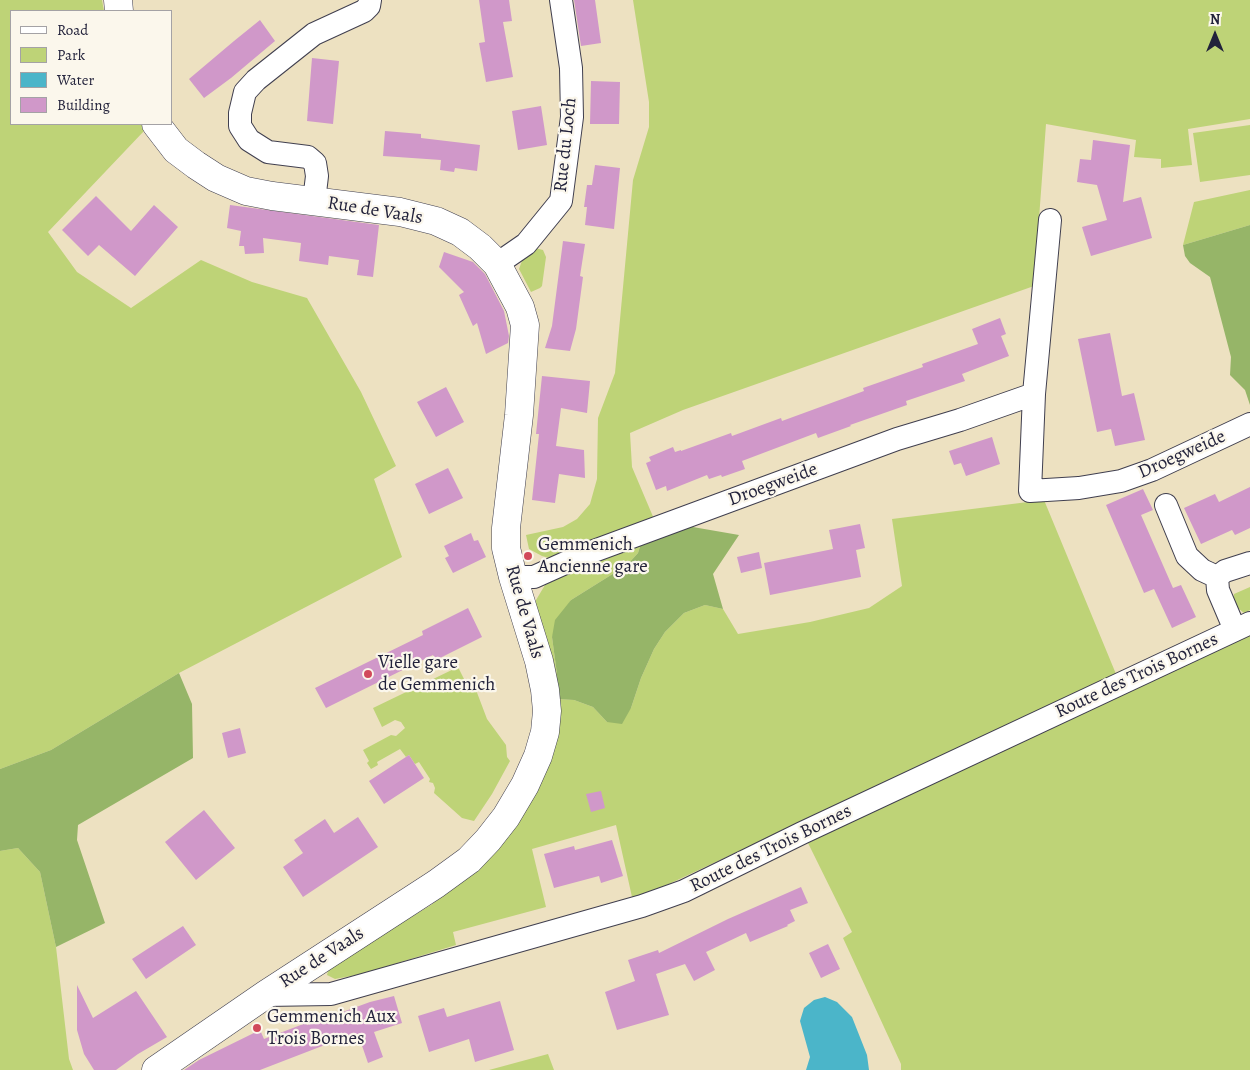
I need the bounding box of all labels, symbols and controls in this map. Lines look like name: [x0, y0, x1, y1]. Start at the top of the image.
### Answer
legend: [10, 10, 172, 125]
north arrow: [1190, 10, 1240, 60]
text: N: [1210, 10, 1220, 29]
text: Road: [57, 20, 88, 40]
text: Park: [57, 45, 85, 65]
text: Water: [57, 70, 94, 90]
text: Building: [57, 95, 110, 115]
street label: Rue du Loch: [550, 97, 582, 193]
street label: Rue de Vaals: [326, 192, 424, 230]
street label: Droegweide: [1135, 426, 1229, 484]
street label: Droegweide: [725, 458, 821, 512]
place label: Gemmenich Ancienne gare: [538, 534, 648, 578]
marker: Gemmenich Ancienne gare: [522, 550, 534, 562]
street label: Rue de Vaals: [500, 563, 548, 661]
street label: Route des Trois Bornes: [1052, 628, 1222, 724]
place label: Vielle gare de Gemmenich: [378, 652, 495, 696]
marker: Vielle gare de Gemmenich: [362, 668, 374, 680]
street label: Route des Trois Bornes: [686, 800, 856, 898]
street label: Rue de Vaals: [275, 922, 369, 994]
place label: Gemmenich Aux Trois Bornes: [267, 1006, 396, 1050]
marker: Gemmenich Aux Trois Bornes: [251, 1022, 263, 1034]

